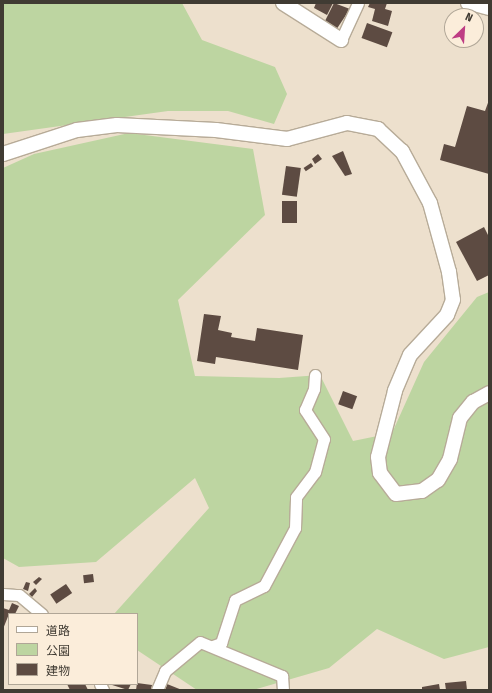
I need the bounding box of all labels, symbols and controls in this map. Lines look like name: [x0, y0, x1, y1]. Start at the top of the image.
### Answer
north arrow: [444, 8, 484, 48]
text: N: [463, 10, 475, 25]
legend: [8, 613, 138, 685]
text: 道路: [46, 624, 70, 638]
text: 公園: [46, 644, 70, 658]
text: 建物: [46, 664, 70, 678]

